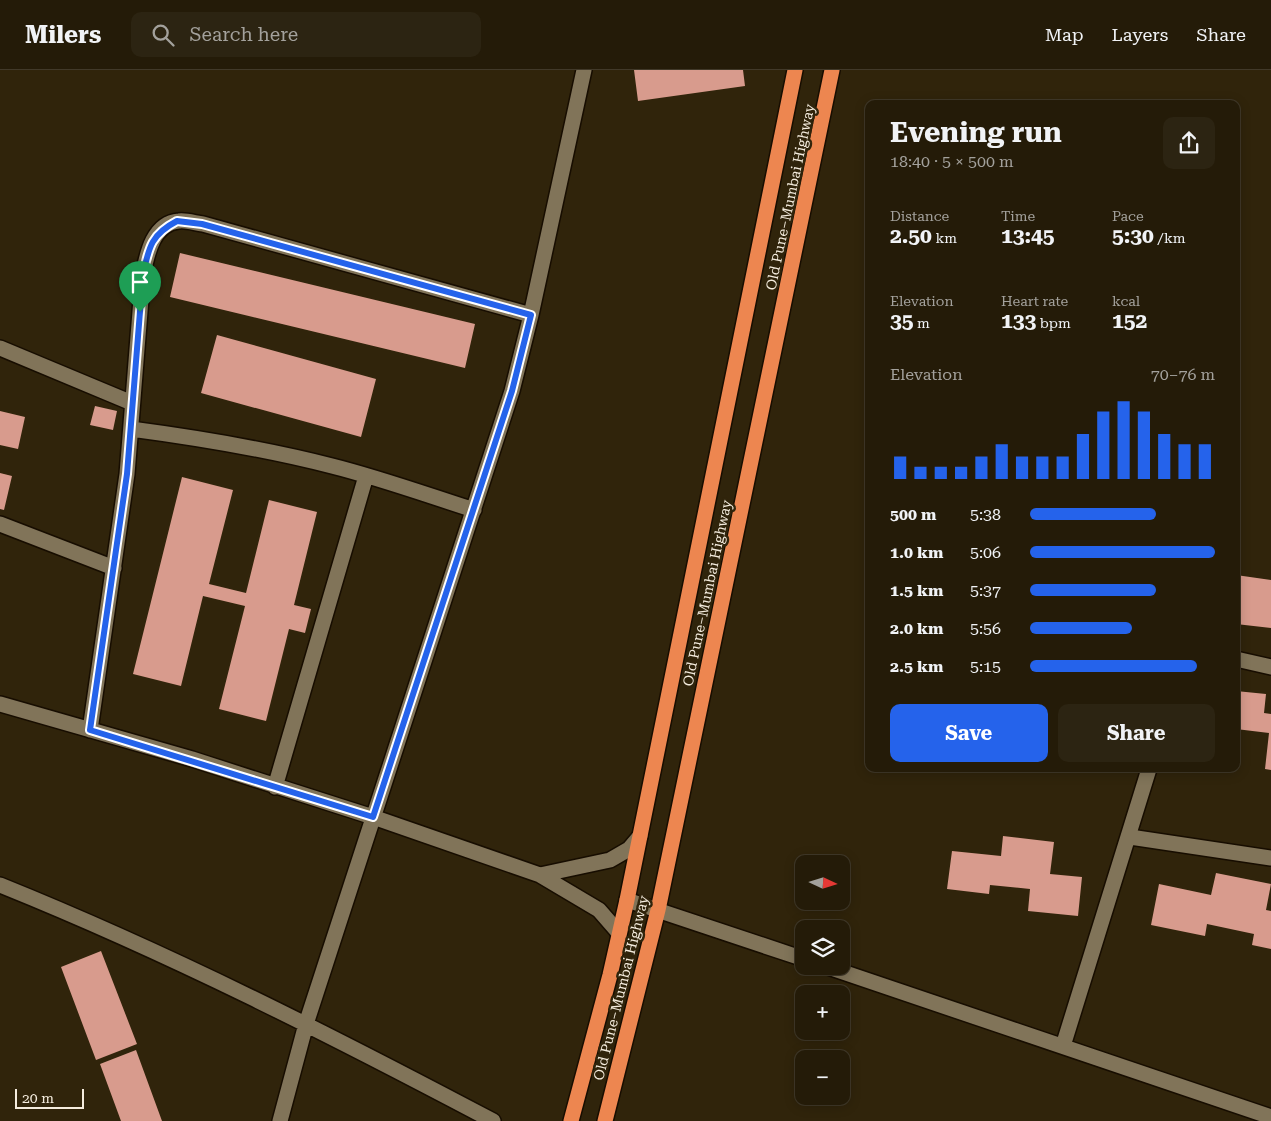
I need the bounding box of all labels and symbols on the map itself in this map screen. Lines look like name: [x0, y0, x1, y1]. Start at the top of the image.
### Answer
street label: Old Pune–Mumbai Highway: [762, 102, 818, 292]
pin: [119, 261, 161, 312]
street label: Old Pune–Mumbai Highway: [679, 498, 735, 688]
north arrow: [795, 855, 850, 910]
street label: Old Pune–Mumbai Highway: [590, 893, 652, 1082]
scale bar: [15, 1086, 84, 1109]

